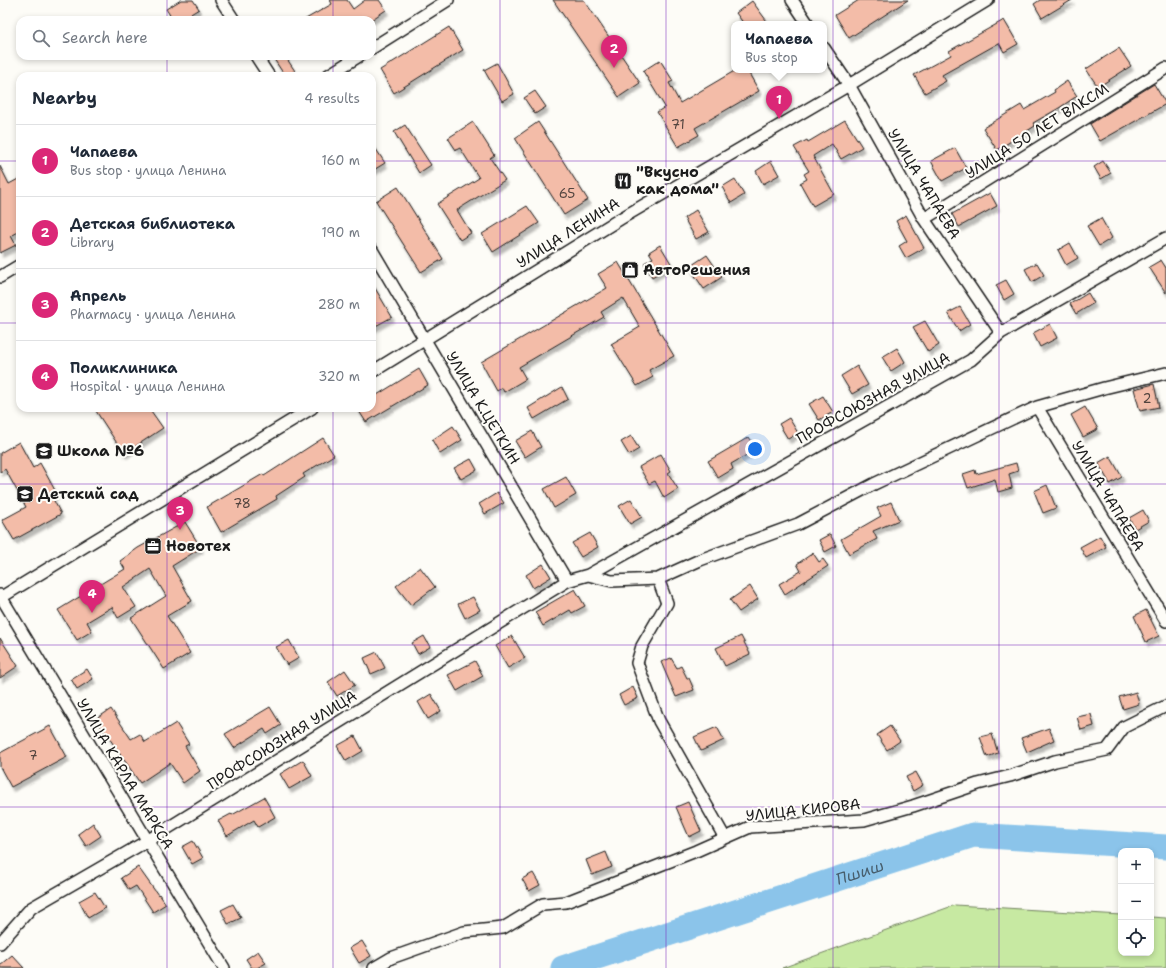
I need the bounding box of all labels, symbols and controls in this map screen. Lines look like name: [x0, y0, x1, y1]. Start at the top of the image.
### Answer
search box: [16, 16, 376, 60]
popup: [731, 21, 827, 73]
icon: search: [30, 27, 52, 49]
text: Search here: [62, 28, 148, 48]
text: Чапаева: [745, 29, 813, 49]
pin: 2: [601, 35, 627, 68]
text: Bus stop: [745, 49, 798, 66]
street label: УЛИЦА 50 ЛЕТ ВЛКСМ: [961, 78, 1113, 183]
pin: 1: [766, 86, 792, 119]
text: Nearby: [32, 87, 97, 109]
text: 4 results: [304, 90, 360, 107]
house number: 71: [671, 116, 685, 133]
street label: УЛИЦА ЧАПАЕВА: [883, 125, 965, 243]
text: Чапаева: [70, 142, 137, 162]
text: 1: [42, 152, 48, 169]
text: 160 m: [322, 152, 360, 169]
text: Bus stop · улица Ленина: [70, 162, 226, 179]
place label: "Вкусно как дома": [636, 162, 719, 199]
restaurant icon: "Вкусно как дома": [613, 171, 633, 191]
house number: 65: [559, 185, 575, 202]
street label: УЛИЦА ЛЕНИНА: [513, 193, 623, 273]
text: Детская библиотека: [70, 214, 235, 234]
text: 2: [40, 224, 50, 241]
text: 190 m: [321, 224, 360, 241]
text: Library: [70, 234, 114, 251]
shop icon: АвтоРешения: [620, 260, 640, 280]
place label: АвтоРешения: [643, 260, 751, 280]
text: Апрель: [70, 286, 126, 306]
text: 3: [40, 296, 50, 313]
text: 280 m: [318, 296, 360, 313]
text: Pharmacy · улица Ленина: [70, 306, 236, 323]
street label: ПРОФСОЮЗНАЯ УЛИЦА: [793, 347, 953, 449]
street label: УЛИЦА К.ЦЕТКИН: [441, 348, 525, 468]
text: Поликлиника: [70, 358, 178, 378]
text: 4: [40, 368, 50, 385]
text: 320 m: [318, 368, 360, 385]
text: Hospital · улица Ленина: [70, 378, 225, 395]
house number: 2: [1142, 390, 1152, 407]
street label: УЛИЦА ЧАПАЕВА: [1067, 437, 1149, 555]
your location: [745, 439, 765, 459]
school or university icon: Школа №6: [34, 441, 54, 461]
place label: Школа №6: [57, 441, 144, 461]
school or university icon: Детский сад: [15, 484, 35, 504]
place label: Детский сад: [38, 484, 139, 504]
house number: 78: [233, 495, 251, 512]
pin: 3: [167, 497, 193, 530]
office icon: Новотех: [143, 536, 163, 556]
place label: Новотех: [166, 536, 231, 556]
pin: 4: [79, 580, 105, 613]
street label: ПРОФСОЮЗНАЯ УЛИЦА: [203, 686, 361, 794]
street label: УЛИЦА КАРЛА МАРКСА: [72, 695, 178, 853]
house number: 7: [28, 747, 38, 764]
street label: УЛИЦА КИРОВА: [745, 794, 861, 826]
map controls: [1118, 848, 1154, 956]
button: +: [1118, 848, 1154, 884]
water label: Пшиш: [833, 854, 887, 889]
button: −: [1118, 884, 1154, 920]
button: locate: [1118, 920, 1154, 956]

